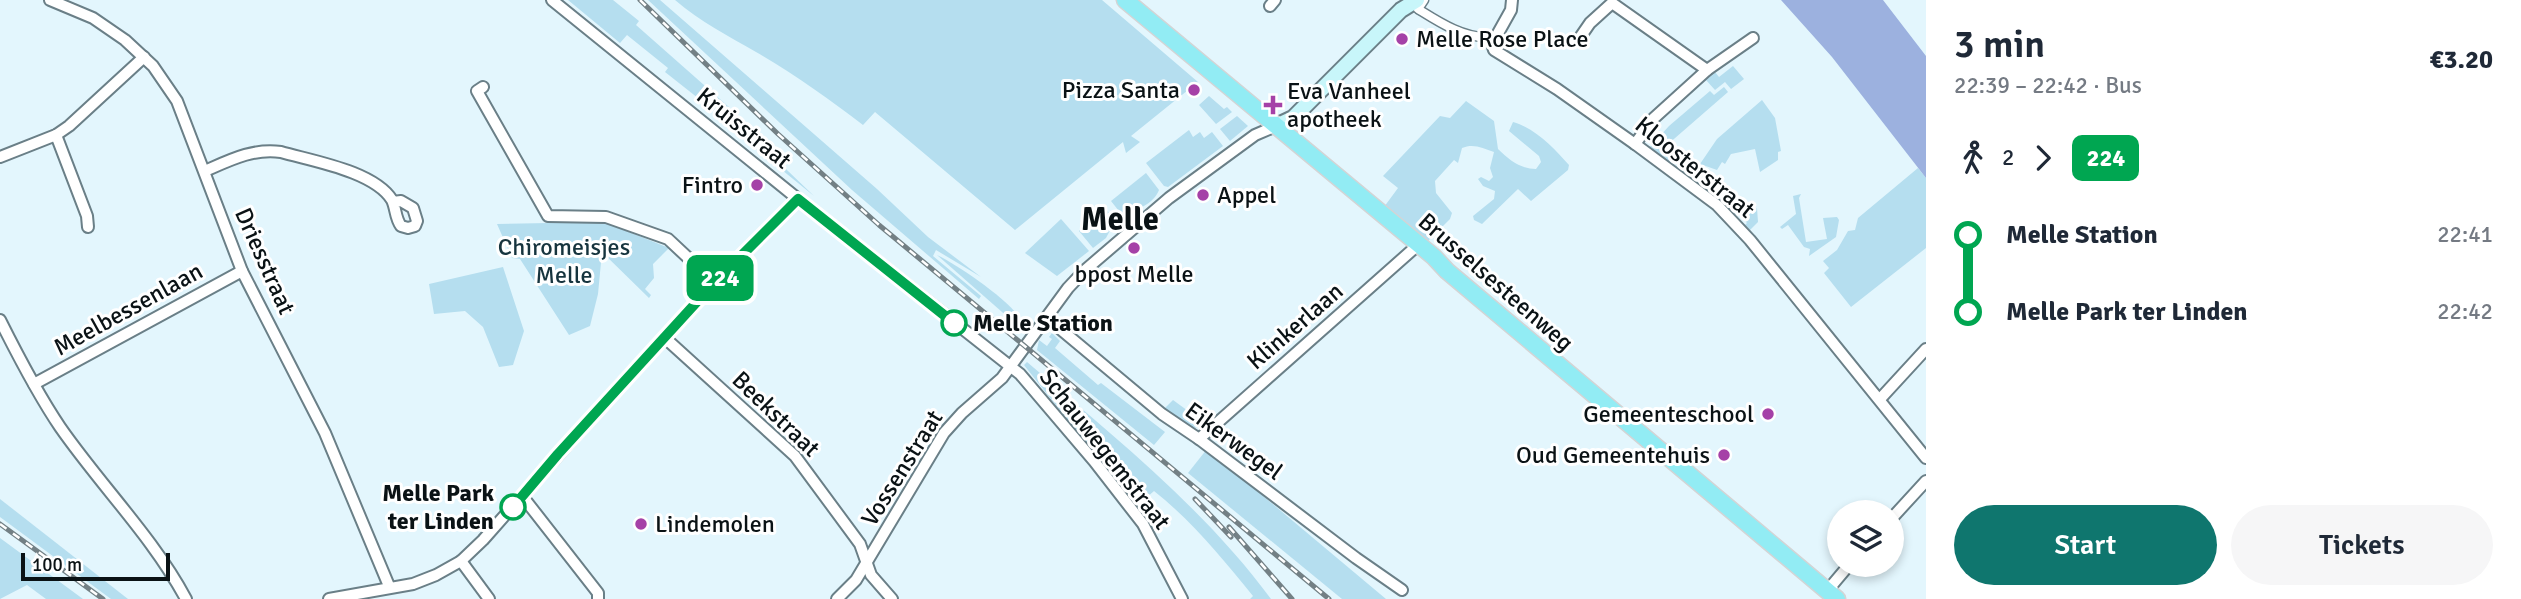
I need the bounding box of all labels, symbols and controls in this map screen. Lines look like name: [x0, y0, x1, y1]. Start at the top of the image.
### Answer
text: 3 min: [1954, 21, 2045, 68]
place label: Melle Rose Place: [1416, 24, 1589, 54]
marker: Melle Rose Place: [1394, 31, 1410, 47]
text: €3.20: [2429, 44, 2493, 76]
text: 22:39 – 22:42 · Bus: [1954, 71, 2142, 100]
place label: Pizza Santa: [1062, 75, 1180, 105]
place label: Eva Vanheel apotheek: [1287, 76, 1411, 134]
street label: Kruisstraat: [691, 81, 797, 175]
marker: Pizza Santa: [1186, 82, 1202, 98]
marker: Eva Vanheel apotheek: [1265, 97, 1281, 113]
street label: Kloosterstraat: [1629, 110, 1761, 224]
icon: walk: [1954, 139, 1992, 177]
icon: forward: [2024, 139, 2062, 177]
text: 2: [2002, 143, 2014, 172]
text: 224: [2086, 143, 2125, 173]
place label: Fintro: [682, 170, 743, 200]
marker: Fintro: [749, 177, 765, 193]
place label: Appel: [1217, 180, 1276, 210]
marker: Appel: [1195, 187, 1211, 203]
district label: Melle: [1081, 200, 1159, 239]
street label: Driesstraat: [228, 203, 302, 319]
street label: Brusselsesteenweg: [1412, 206, 1580, 358]
text: Melle Station: [2006, 219, 2158, 251]
text: 22:41: [2437, 220, 2493, 249]
park label: Chiromeisjes Melle: [498, 232, 630, 290]
marker: bpost Melle: [1126, 240, 1142, 256]
line badge: 224: [680, 255, 760, 301]
street label: Meelbessenlaan: [48, 256, 208, 362]
place label: bpost Melle: [1074, 259, 1194, 289]
text: 224: [701, 263, 739, 293]
street label: Klinkerlaan: [1241, 276, 1349, 376]
text: Melle Park ter Linden: [2006, 296, 2248, 328]
text: 22:42: [2437, 297, 2493, 326]
place label: Melle Station: [973, 308, 1113, 338]
marker: Melle Station: [941, 310, 967, 336]
street label: Schauwegemstraat: [1033, 363, 1177, 535]
street label: Beekstraat: [726, 365, 826, 463]
street label: Eikerwegel: [1179, 395, 1289, 487]
place label: Gemeenteschool: [1583, 399, 1754, 429]
street label: Vossenstraat: [855, 404, 949, 532]
marker: Gemeenteschool: [1760, 406, 1776, 422]
place label: Oud Gemeentehuis: [1516, 440, 1710, 470]
marker: Oud Gemeentehuis: [1716, 447, 1732, 463]
place label: Melle Park ter Linden: [382, 478, 494, 536]
marker: Melle Park ter Linden: [500, 494, 526, 520]
map controls: [1827, 500, 1904, 577]
button: layers: [1827, 500, 1904, 577]
button: Start: [1954, 505, 2217, 585]
button: Tickets: [2231, 505, 2493, 585]
place label: Lindemolen: [655, 509, 775, 539]
marker: Lindemolen: [633, 516, 649, 532]
scale bar: [21, 550, 170, 582]
text: 100 m: [32, 553, 82, 577]

